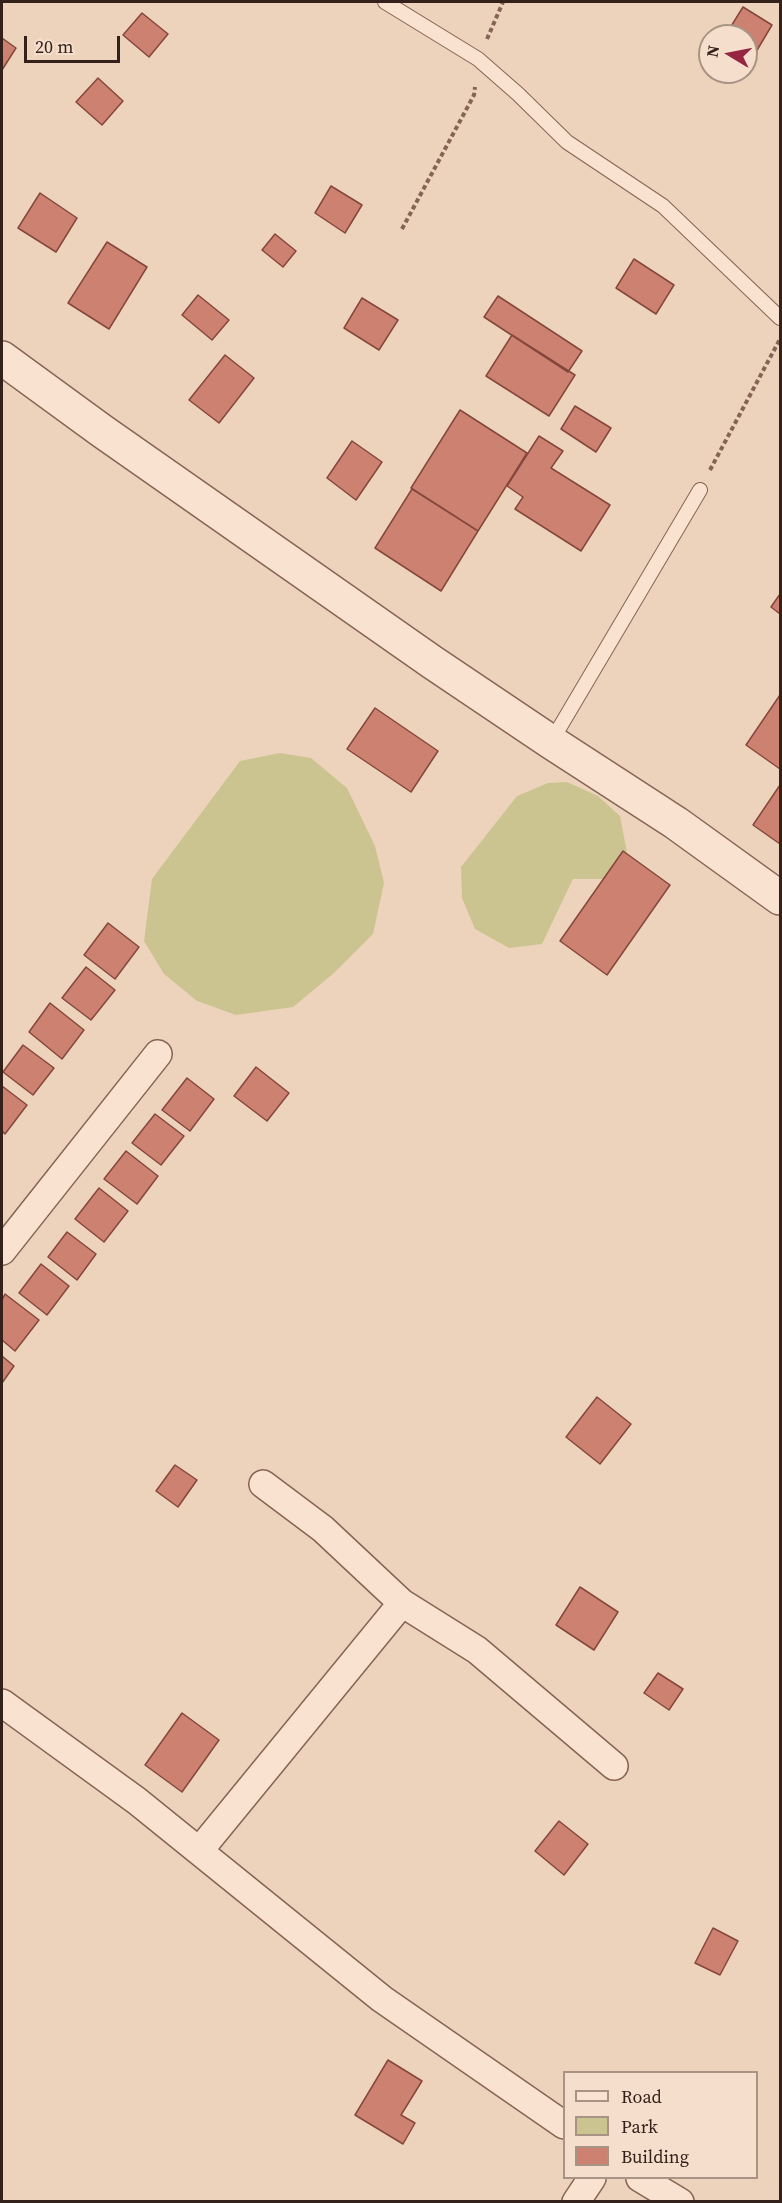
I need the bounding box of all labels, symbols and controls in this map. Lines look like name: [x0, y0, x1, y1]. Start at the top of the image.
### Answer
scale bar: [27, 24, 123, 62]
north arrow: [698, 24, 758, 84]
text: 20 m: [35, 34, 73, 59]
text: N: [700, 44, 724, 59]
legend: [563, 2071, 758, 2179]
text: Road: [621, 2084, 662, 2109]
text: Park: [621, 2114, 658, 2139]
text: Building: [621, 2144, 689, 2169]

